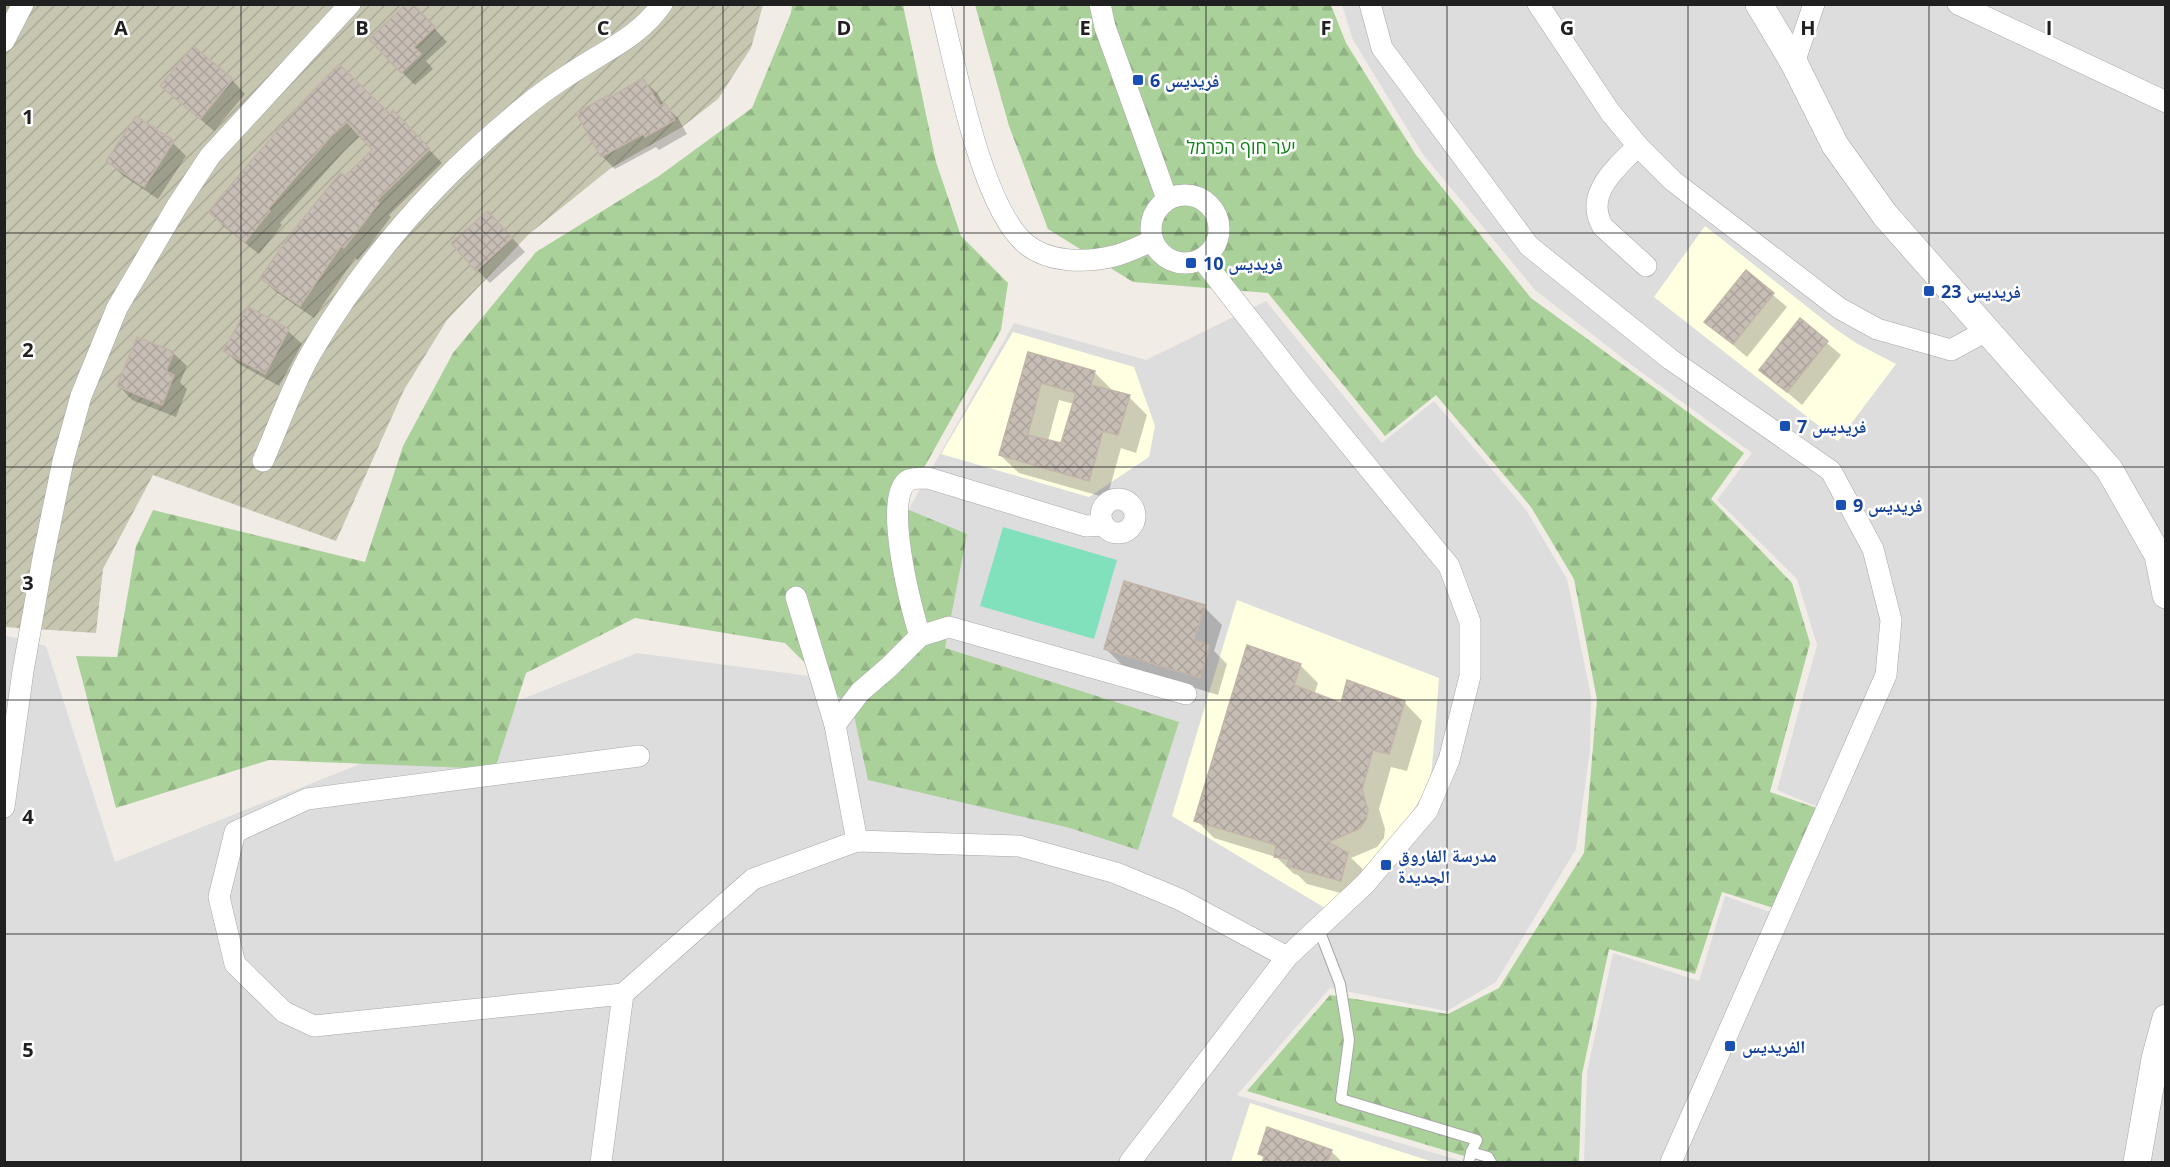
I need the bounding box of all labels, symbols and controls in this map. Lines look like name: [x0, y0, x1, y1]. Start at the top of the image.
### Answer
text: A: [114, 14, 128, 41]
text: B: [355, 14, 369, 41]
text: C: [597, 14, 610, 41]
text: D: [837, 14, 851, 41]
text: E: [1079, 14, 1091, 41]
text: F: [1321, 14, 1331, 41]
text: G: [1560, 14, 1574, 41]
text: H: [1800, 14, 1816, 41]
text: I: [2046, 14, 2052, 41]
place label: فريديس 6: [1150, 68, 1220, 92]
marker: فريديس 6: [1131, 73, 1145, 87]
text: 1: [22, 103, 34, 130]
park label: יער חוף הכרמל: [1186, 135, 1296, 159]
place label: فريديس 10: [1203, 251, 1283, 275]
marker: فريديس 10: [1184, 256, 1198, 270]
place label: فريديس 23: [1941, 279, 2021, 303]
marker: فريديس 23: [1922, 284, 1936, 298]
text: 2: [22, 336, 34, 363]
place label: فريديس 7: [1797, 414, 1867, 438]
marker: فريديس 7: [1778, 419, 1792, 433]
place label: فريديس 9: [1853, 493, 1923, 517]
marker: فريديس 9: [1834, 498, 1848, 512]
text: 3: [22, 569, 34, 596]
text: 4: [22, 803, 34, 830]
place label: مدرسة الفاروق الجديدة: [1398, 843, 1497, 888]
marker: مدرسة الفاروق الجديدة: [1379, 858, 1393, 872]
place label: الفريديس: [1742, 1034, 1805, 1058]
text: 5: [22, 1036, 34, 1063]
marker: الفريديس: [1723, 1039, 1737, 1053]

